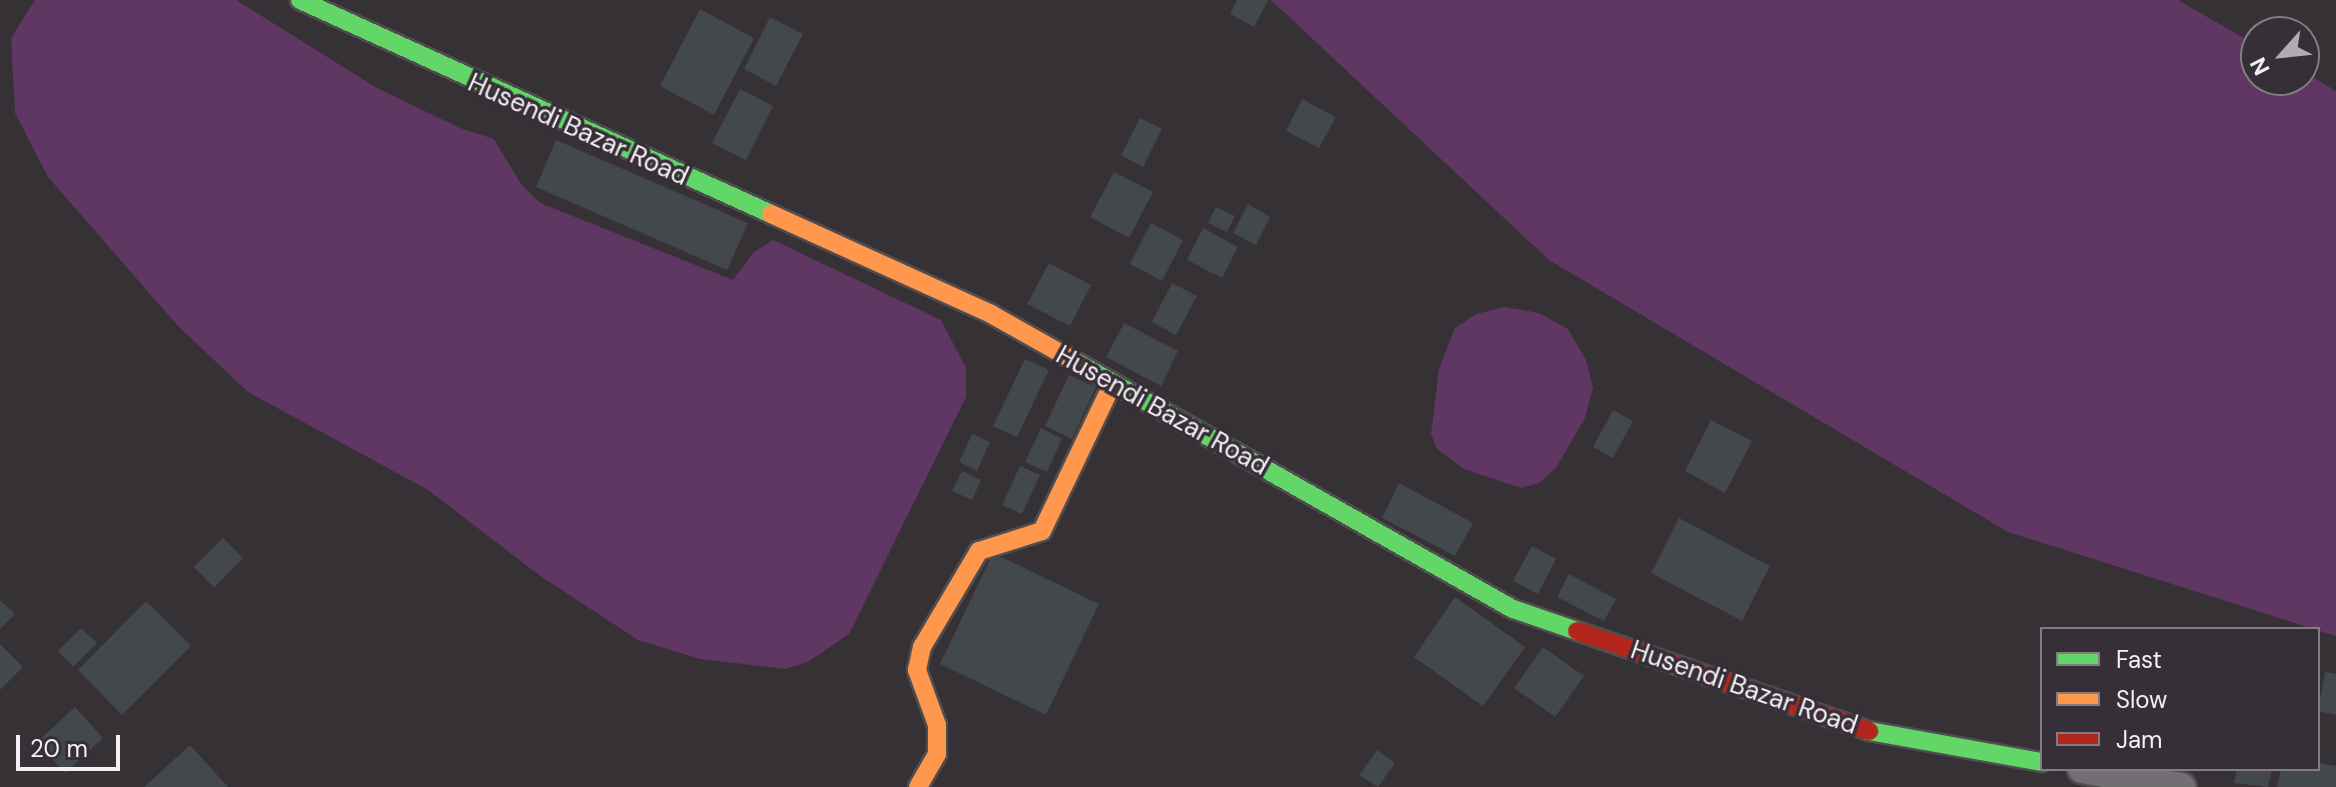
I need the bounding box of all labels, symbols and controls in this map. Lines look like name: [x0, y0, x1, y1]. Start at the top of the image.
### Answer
north arrow: [2240, 16, 2320, 96]
text: N: [2243, 52, 2277, 80]
street label: Husendi Bazar Road: [463, 67, 693, 193]
street label: Husendi Bazar Road: [1050, 340, 1274, 482]
legend: [2040, 627, 2320, 771]
street label: Husendi Bazar Road: [1627, 635, 1861, 741]
text: Fast: [2116, 644, 2162, 675]
text: Slow: [2116, 684, 2167, 715]
scale bar: [20, 719, 124, 769]
text: Jam: [2116, 724, 2162, 755]
text: 20 m: [30, 733, 88, 764]

